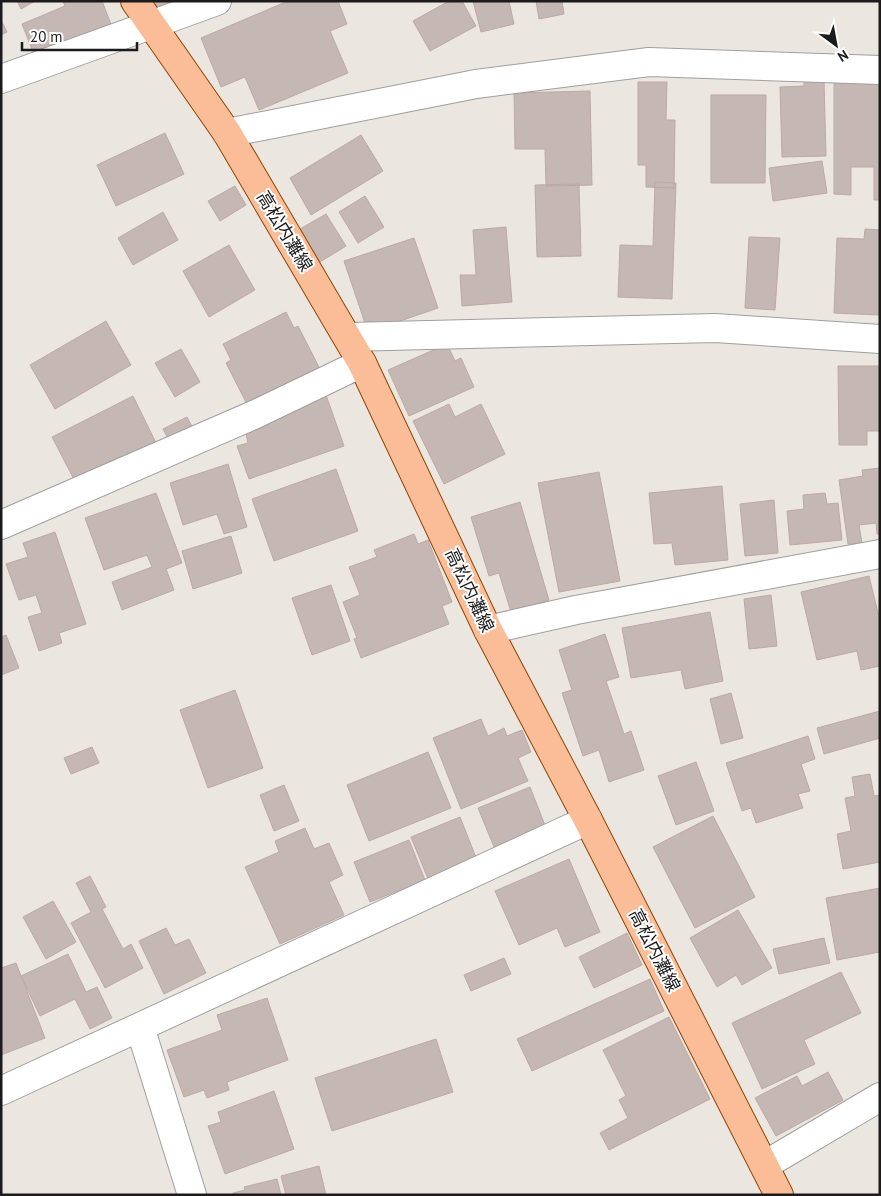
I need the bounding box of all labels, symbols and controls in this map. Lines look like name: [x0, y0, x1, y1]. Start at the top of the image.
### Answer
scale bar: [22, 20, 138, 52]
north arrow: [811, 20, 861, 70]
text: 20 m: [30, 27, 63, 46]
text: N: [834, 46, 852, 66]
street label: 高松内灘線: [252, 187, 318, 275]
street label: 高松内灘線: [441, 544, 499, 636]
street label: 高松内灘線: [624, 905, 686, 995]

